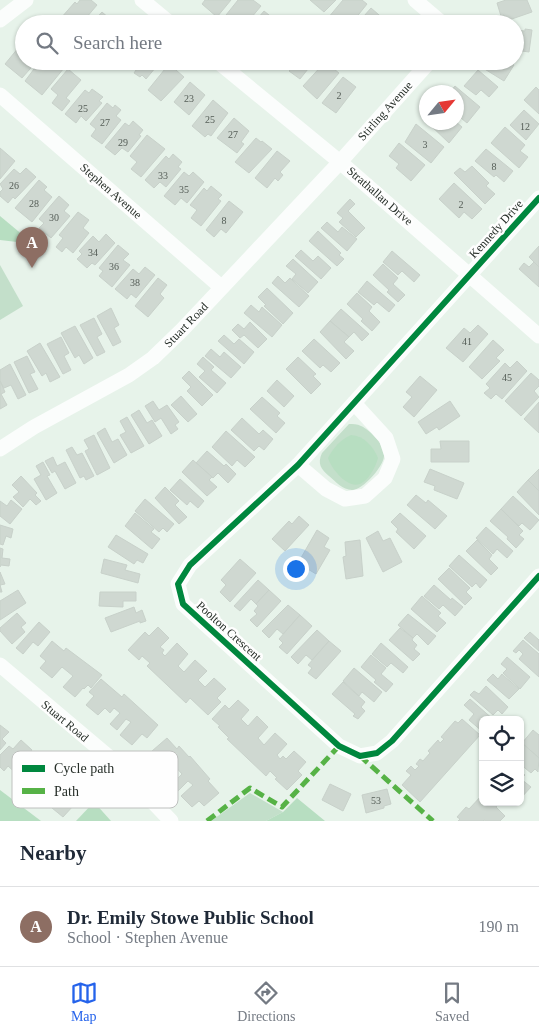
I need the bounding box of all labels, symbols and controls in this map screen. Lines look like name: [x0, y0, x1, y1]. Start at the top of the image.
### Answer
search box: [15, 15, 524, 70]
icon: search: [33, 29, 61, 57]
text: Search here: [73, 32, 162, 53]
street label: Stirling Avenue: [355, 79, 415, 143]
north arrow: [419, 85, 464, 130]
house number: 2: [337, 90, 342, 101]
house number: 23: [184, 93, 194, 104]
house number: 25: [78, 103, 88, 114]
house number: 25: [205, 114, 215, 125]
house number: 27: [100, 117, 110, 128]
house number: 12: [520, 121, 530, 132]
house number: 27: [228, 129, 238, 140]
house number: 29: [118, 137, 128, 148]
house number: 3: [423, 139, 428, 150]
street label: Stephen Avenue: [77, 160, 145, 222]
house number: 8: [492, 161, 497, 172]
street label: Strathallan Drive: [344, 164, 416, 228]
house number: 33: [158, 170, 168, 181]
house number: 26: [9, 180, 19, 191]
house number: 35: [179, 184, 189, 195]
street label: Kennedy Drive: [466, 197, 526, 261]
house number: 28: [29, 198, 39, 209]
house number: 2: [459, 199, 464, 210]
house number: 30: [49, 212, 59, 223]
house number: 8: [222, 215, 227, 226]
pin: A: [16, 227, 48, 268]
house number: 34: [88, 247, 98, 258]
house number: 36: [109, 261, 119, 272]
house number: 38: [130, 277, 140, 288]
street label: Stuart Road: [161, 300, 211, 350]
house number: 41: [462, 336, 472, 347]
house number: 45: [502, 372, 512, 383]
your location: [283, 556, 309, 582]
street label: Poolton Crescent: [194, 598, 265, 664]
street label: Stuart Road: [39, 697, 91, 745]
map controls: [479, 716, 524, 806]
button: locate: [479, 716, 524, 761]
legend: [12, 751, 178, 808]
text: Cycle path: [54, 761, 114, 776]
button: layers: [479, 761, 524, 806]
text: Path: [54, 784, 79, 799]
house number: 53: [371, 795, 381, 806]
text: Nearby: [20, 841, 87, 865]
text: Dr. Emily Stowe Public School: [67, 907, 314, 928]
text: A: [30, 918, 42, 935]
text: 190 m: [479, 918, 519, 935]
text: School · Stephen Avenue: [67, 929, 228, 946]
tab: Map: [70, 979, 98, 1025]
tab: Directions: [237, 979, 296, 1025]
tab: Saved: [435, 979, 469, 1025]

